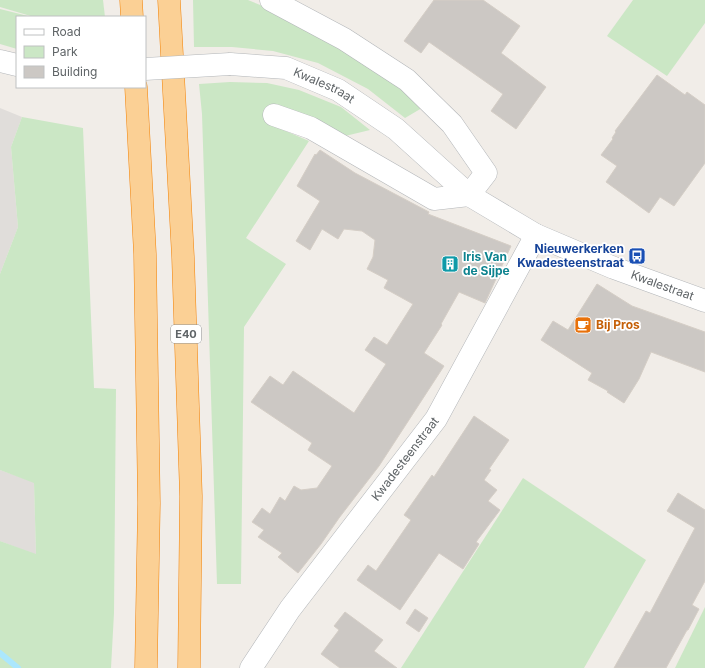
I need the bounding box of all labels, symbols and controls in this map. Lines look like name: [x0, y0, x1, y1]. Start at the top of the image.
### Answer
legend: [16, 16, 146, 88]
text: Road: [52, 24, 81, 39]
text: Park: [52, 44, 78, 59]
text: Building: [52, 64, 97, 79]
street label: Kwalestraat: [291, 64, 358, 106]
place label: Nieuwerkerken Kwadesteenstraat: [517, 241, 625, 270]
bus stop icon: Nieuwerkerken Kwadesteenstraat: [627, 246, 647, 266]
place label: Iris Van de Sijpe: [463, 249, 510, 278]
building icon: Iris Van de Sijpe: [440, 254, 460, 274]
street label: Kwalestraat: [629, 267, 696, 303]
cafe icon: Bij Pros: [573, 315, 593, 335]
place label: Bij Pros: [596, 317, 640, 332]
road number: E40: [171, 325, 201, 343]
street label: Kwadesteenstraat: [368, 414, 442, 504]

